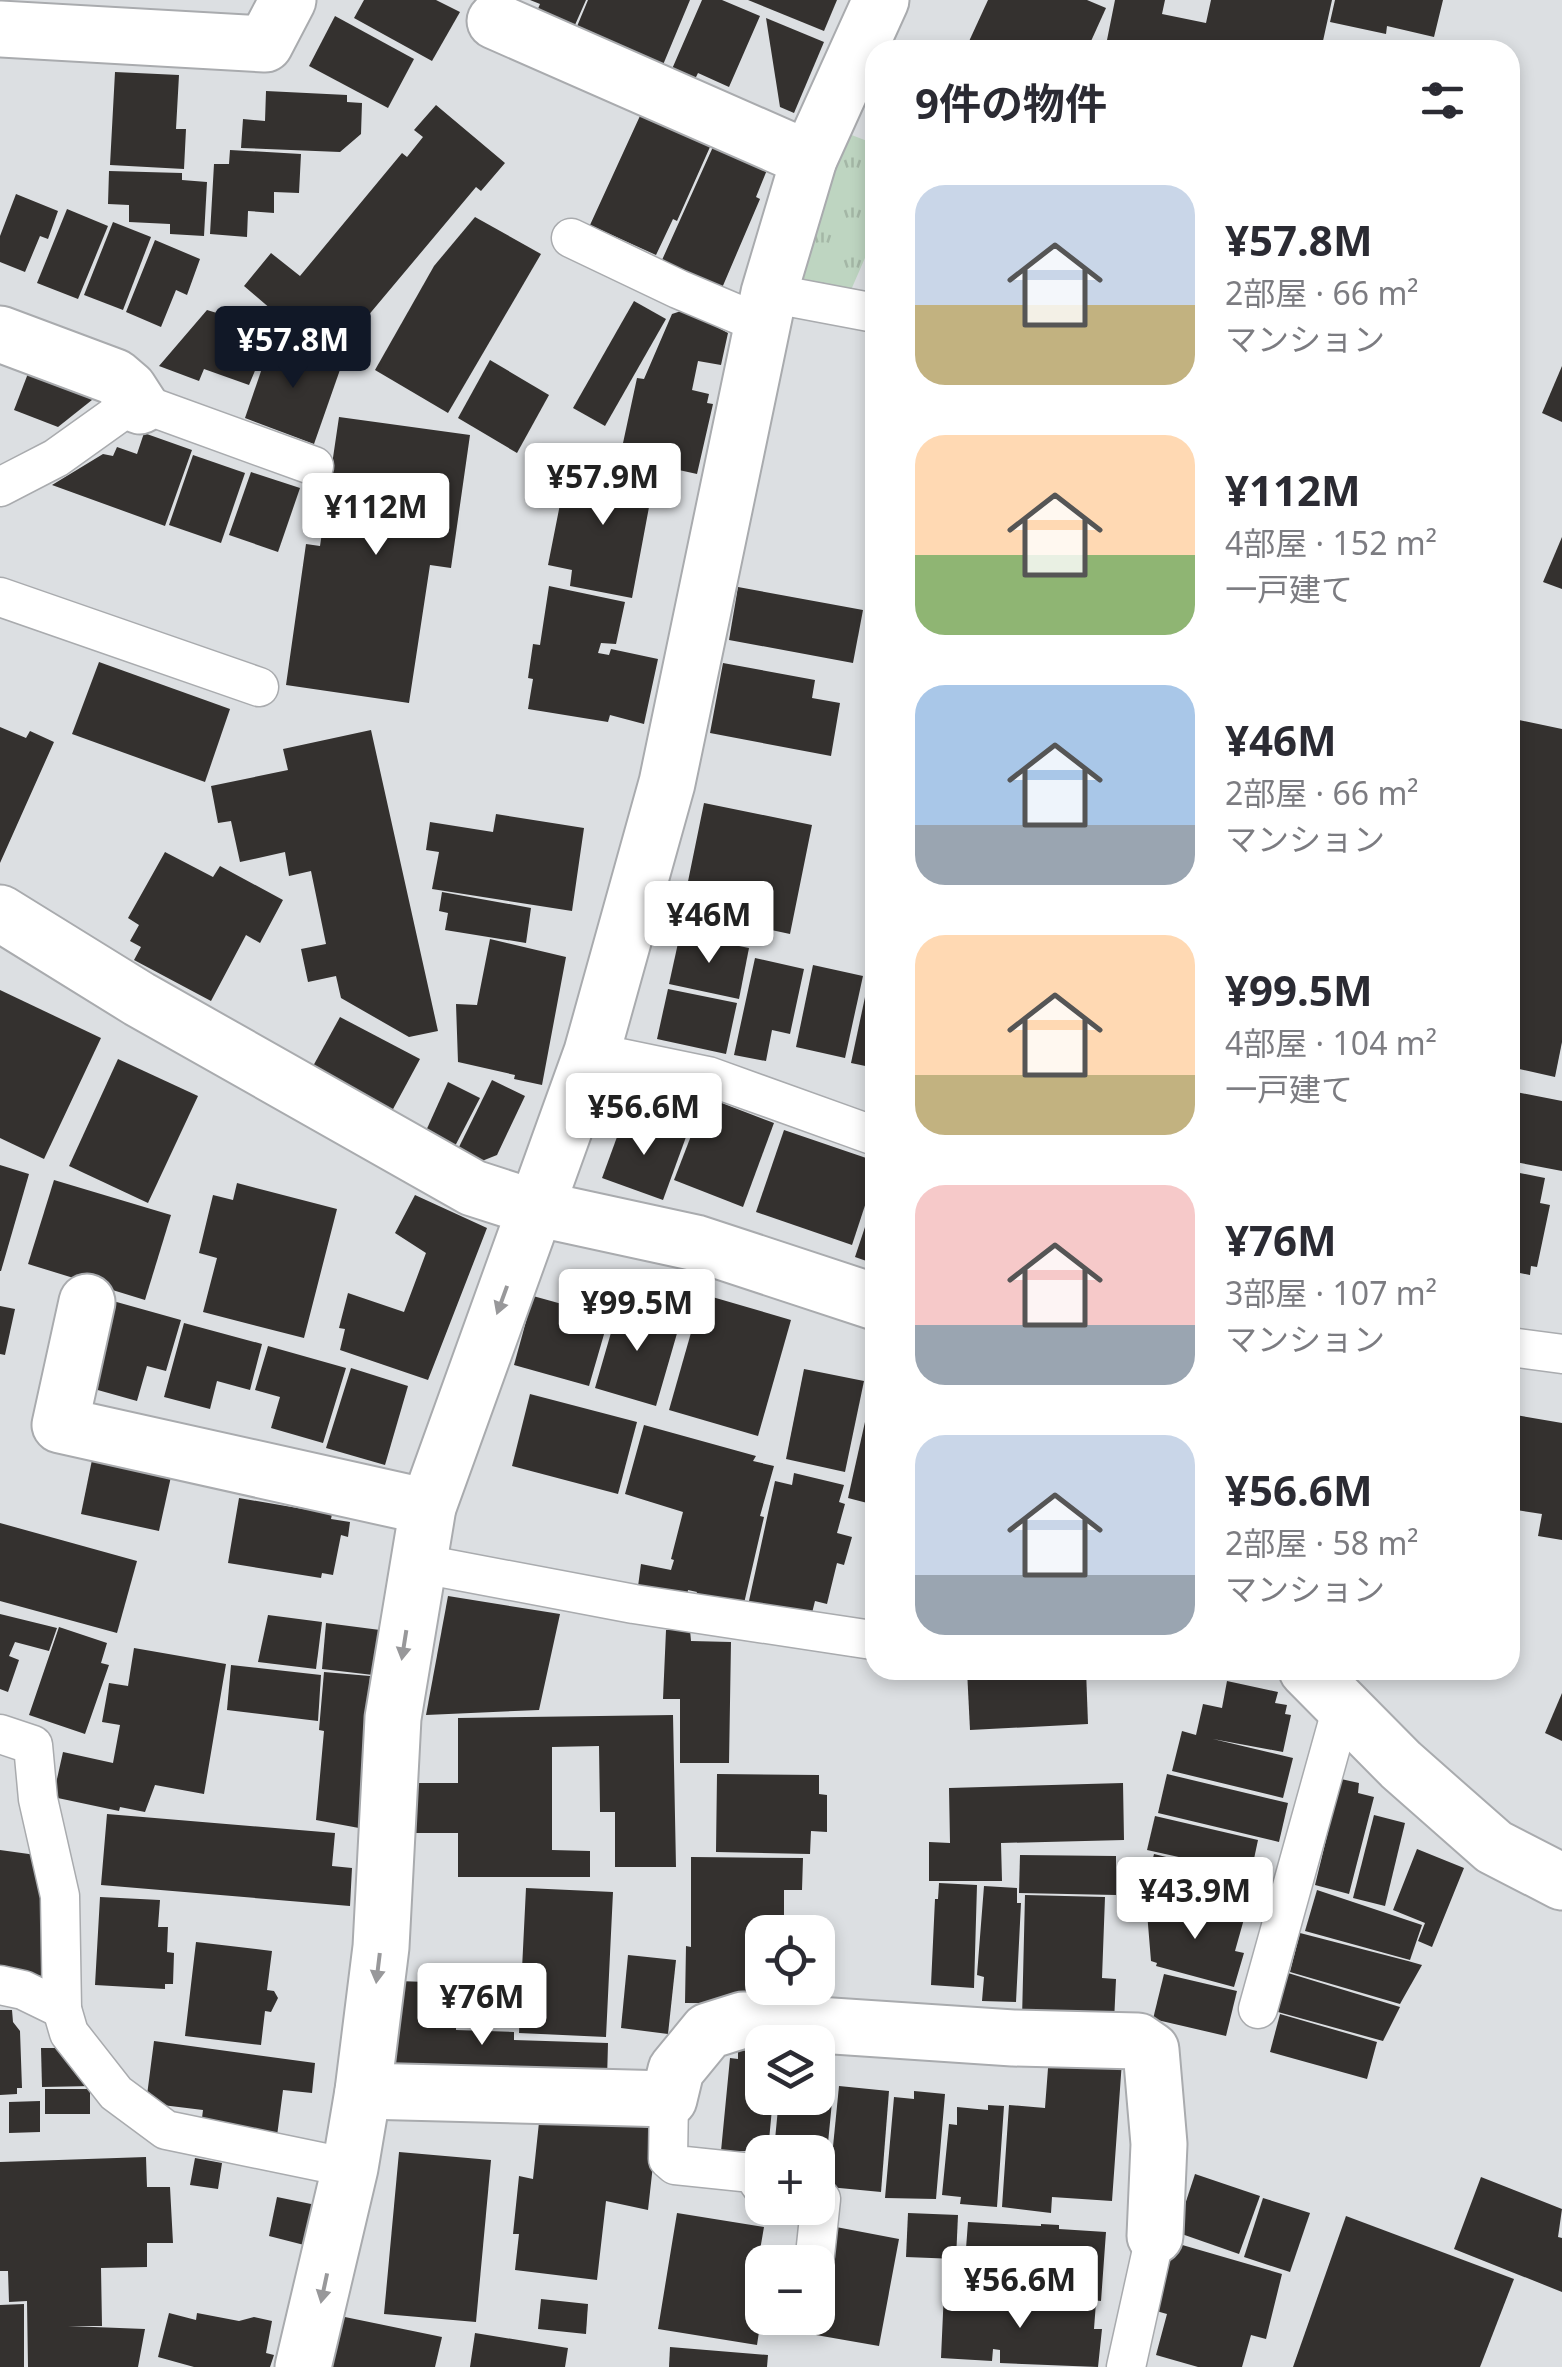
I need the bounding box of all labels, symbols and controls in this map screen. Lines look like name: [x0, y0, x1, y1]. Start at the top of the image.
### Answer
icon: filters: [1415, 73, 1470, 128]
text: 9件の物件: [915, 74, 1107, 131]
text: ¥57.8M: [1225, 211, 1373, 268]
icon: home: [995, 225, 1115, 345]
text: 2部屋 · 66 m²: [1225, 271, 1419, 314]
pin: ¥57.8M: [212, 306, 374, 391]
text: ¥57.8M: [237, 317, 349, 360]
text: マンション: [1225, 317, 1385, 360]
pin: ¥57.9M: [522, 443, 684, 528]
text: ¥57.9M: [547, 454, 659, 497]
text: ¥112M: [1225, 461, 1361, 518]
pin: ¥112M: [306, 473, 446, 558]
icon: home: [995, 475, 1115, 595]
text: ¥112M: [324, 484, 428, 527]
text: 4部屋 · 152 m²: [1225, 521, 1437, 564]
text: 一戸建て: [1225, 567, 1353, 610]
text: ¥46M: [1225, 711, 1337, 768]
icon: home: [995, 725, 1115, 845]
text: 2部屋 · 66 m²: [1225, 771, 1419, 814]
text: マンション: [1225, 817, 1385, 860]
pin: ¥46M: [650, 881, 768, 966]
text: ¥46M: [666, 892, 752, 935]
text: ¥99.5M: [1225, 961, 1373, 1018]
icon: home: [995, 975, 1115, 1095]
text: 4部屋 · 104 m²: [1225, 1021, 1437, 1064]
text: 一戸建て: [1225, 1067, 1353, 1110]
pin: ¥56.6M: [563, 1073, 725, 1158]
text: ¥56.6M: [588, 1084, 700, 1127]
text: ¥76M: [1225, 1211, 1337, 1268]
icon: home: [995, 1225, 1115, 1345]
pin: ¥99.5M: [556, 1269, 718, 1354]
text: 3部屋 · 107 m²: [1225, 1271, 1437, 1314]
text: ¥99.5M: [581, 1280, 693, 1323]
one-way arrow: [494, 1285, 509, 1315]
text: マンション: [1225, 1317, 1385, 1360]
text: ¥56.6M: [1225, 1461, 1373, 1518]
icon: home: [995, 1475, 1115, 1595]
text: 2部屋 · 58 m²: [1225, 1521, 1419, 1564]
text: マンション: [1225, 1567, 1385, 1610]
one-way arrow: [396, 1629, 411, 1661]
pin: ¥43.9M: [1114, 1857, 1276, 1942]
text: ¥43.9M: [1139, 1868, 1251, 1911]
map controls: [745, 1915, 835, 2335]
button: locate: [745, 1915, 835, 2005]
one-way arrow: [370, 1953, 386, 1985]
pin: ¥76M: [423, 1963, 541, 2048]
text: ¥76M: [439, 1974, 525, 2017]
button: layers: [745, 2025, 835, 2115]
button: +: [745, 2135, 835, 2225]
button: −: [745, 2245, 835, 2335]
pin: ¥56.6M: [939, 2246, 1101, 2331]
text: ¥56.6M: [964, 2257, 1076, 2300]
one-way arrow: [315, 2273, 331, 2304]

